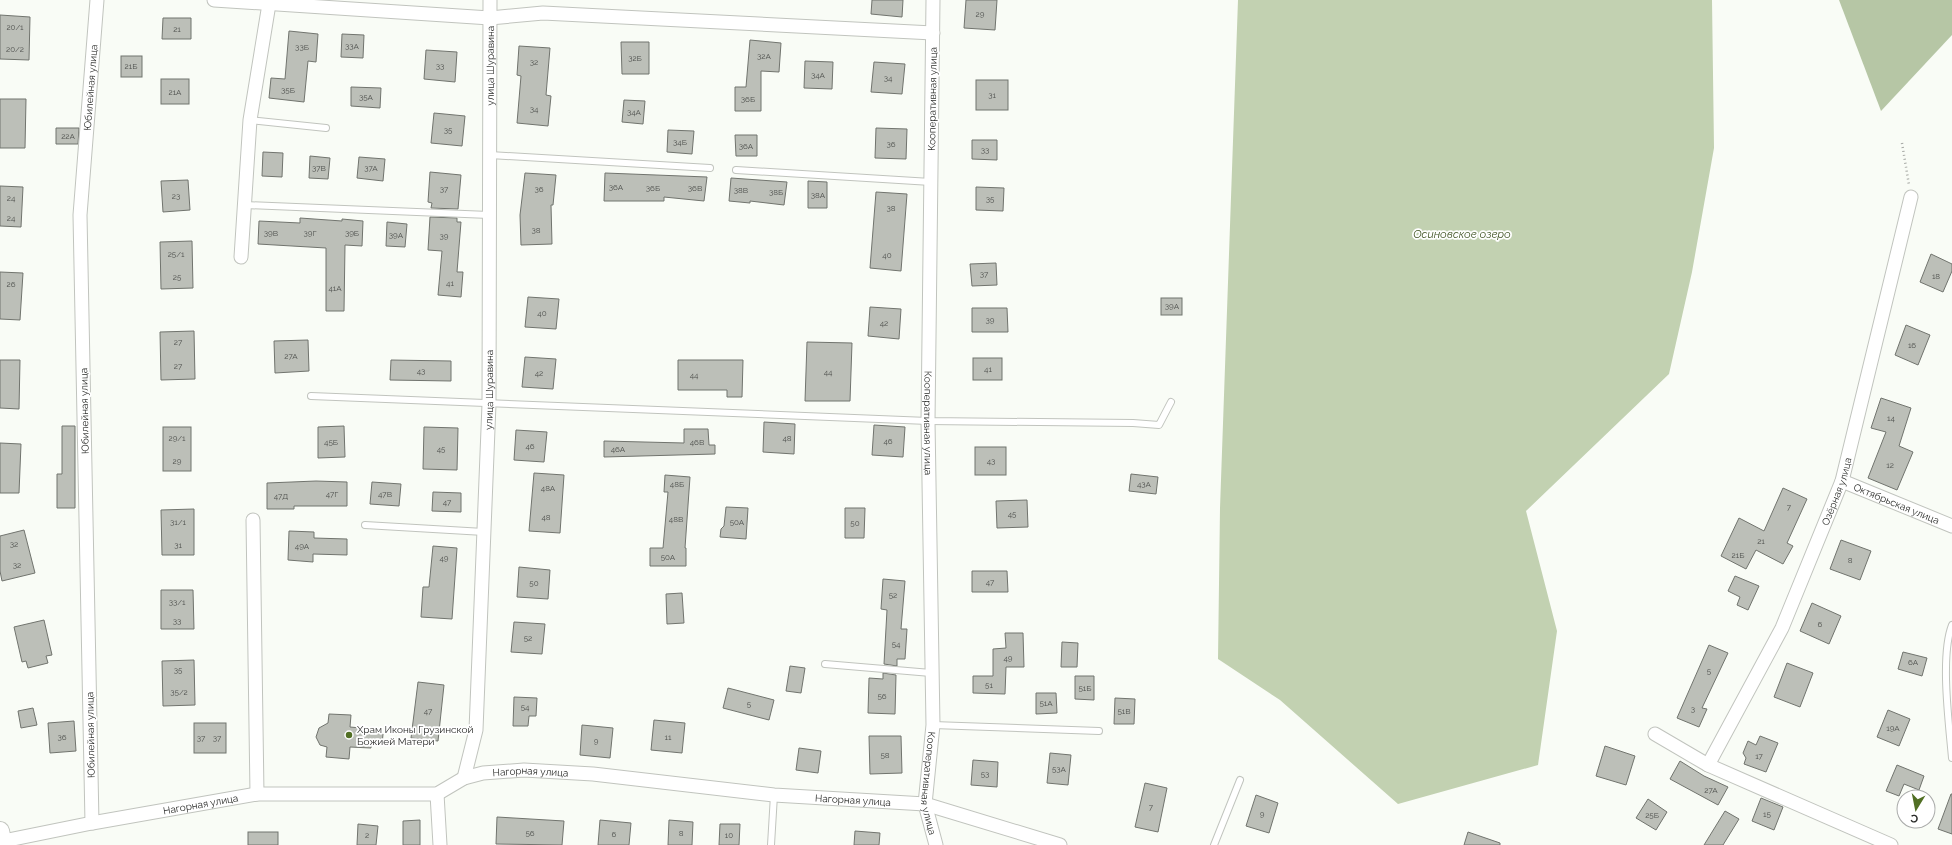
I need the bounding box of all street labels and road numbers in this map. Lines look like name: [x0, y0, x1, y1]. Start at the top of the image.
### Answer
street label: улица Шуравина: [485, 26, 496, 106]
street label: Юбилейная улица: [82, 44, 99, 131]
street label: Кооперативная улица: [926, 47, 939, 151]
street label: улица Шуравина: [483, 350, 495, 430]
street label: Юбилейная улица: [78, 368, 91, 454]
street label: Кооперативная улица: [922, 371, 934, 475]
street label: Озёрная улица: [1820, 456, 1854, 527]
street label: Октябрьская улица: [1852, 481, 1941, 526]
street label: Юбилейная улица: [84, 692, 97, 778]
street label: Кооперативная улица: [919, 731, 938, 836]
street label: Нагорная улица: [492, 765, 569, 779]
street label: Нагорная улица: [162, 792, 239, 816]
street label: Нагорная улица: [815, 792, 891, 808]

